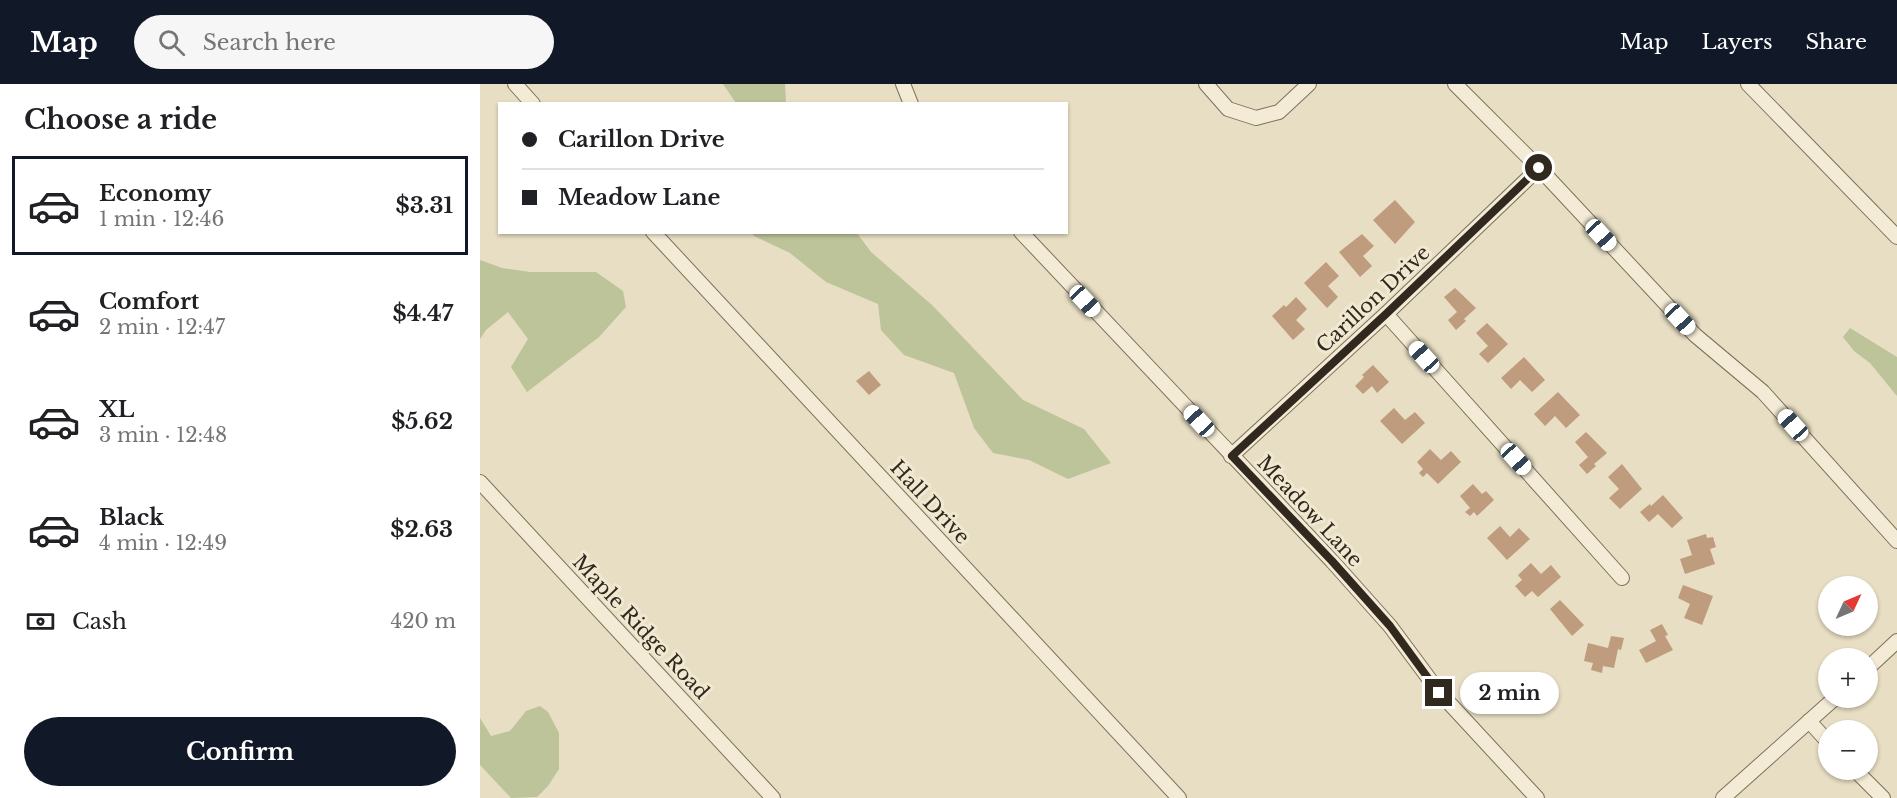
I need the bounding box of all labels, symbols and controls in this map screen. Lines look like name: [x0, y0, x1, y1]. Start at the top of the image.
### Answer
search box: [134, 15, 554, 69]
text: Map: [30, 25, 98, 60]
icon: search: [155, 26, 188, 59]
text: Search here: [203, 29, 336, 56]
text: Map: [1620, 29, 1669, 55]
text: Layers: [1702, 29, 1773, 55]
text: Share: [1806, 29, 1867, 55]
text: Choose a ride: [24, 103, 217, 136]
text: Carillon Drive: [558, 126, 725, 153]
route start: [1525, 154, 1552, 181]
icon: car: [27, 179, 81, 233]
text: Economy: [99, 180, 211, 207]
text: Meadow Lane: [558, 184, 720, 211]
text: $3.31: [395, 192, 453, 219]
text: 1 min · 12:46: [99, 207, 224, 231]
car: [1582, 216, 1620, 254]
street label: Carillon Drive: [1311, 240, 1435, 358]
car: [1066, 282, 1104, 320]
icon: car: [27, 287, 81, 341]
text: Comfort: [99, 288, 199, 315]
text: $4.47: [393, 300, 453, 327]
car: [1661, 300, 1699, 338]
text: 2 min · 12:47: [99, 315, 225, 339]
car: [1405, 338, 1443, 376]
icon: car: [27, 395, 81, 449]
text: XL: [99, 396, 134, 423]
car: [1180, 402, 1218, 440]
car: [1774, 406, 1812, 444]
text: $5.62: [391, 408, 453, 435]
text: 3 min · 12:48: [99, 423, 227, 447]
car: [1497, 440, 1535, 478]
street label: Meadow Lane: [1252, 450, 1368, 572]
street label: Hall Drive: [885, 455, 975, 549]
icon: car: [27, 503, 81, 557]
text: Black: [99, 504, 164, 531]
text: $2.63: [390, 516, 453, 543]
text: 4 min · 12:49: [99, 531, 227, 555]
street label: Maple Ridge Road: [568, 550, 714, 704]
north arrow: [1818, 576, 1878, 636]
map controls: [1818, 576, 1878, 780]
icon: cash: [24, 605, 57, 638]
text: Cash: [72, 608, 127, 635]
text: 420 m: [391, 609, 456, 633]
button: +: [1818, 648, 1878, 708]
callout: 2 min: [1460, 672, 1559, 714]
route end: [1425, 679, 1452, 706]
text: 2 min: [1478, 681, 1541, 705]
button: Confirm: [24, 717, 456, 786]
button: −: [1818, 720, 1878, 780]

